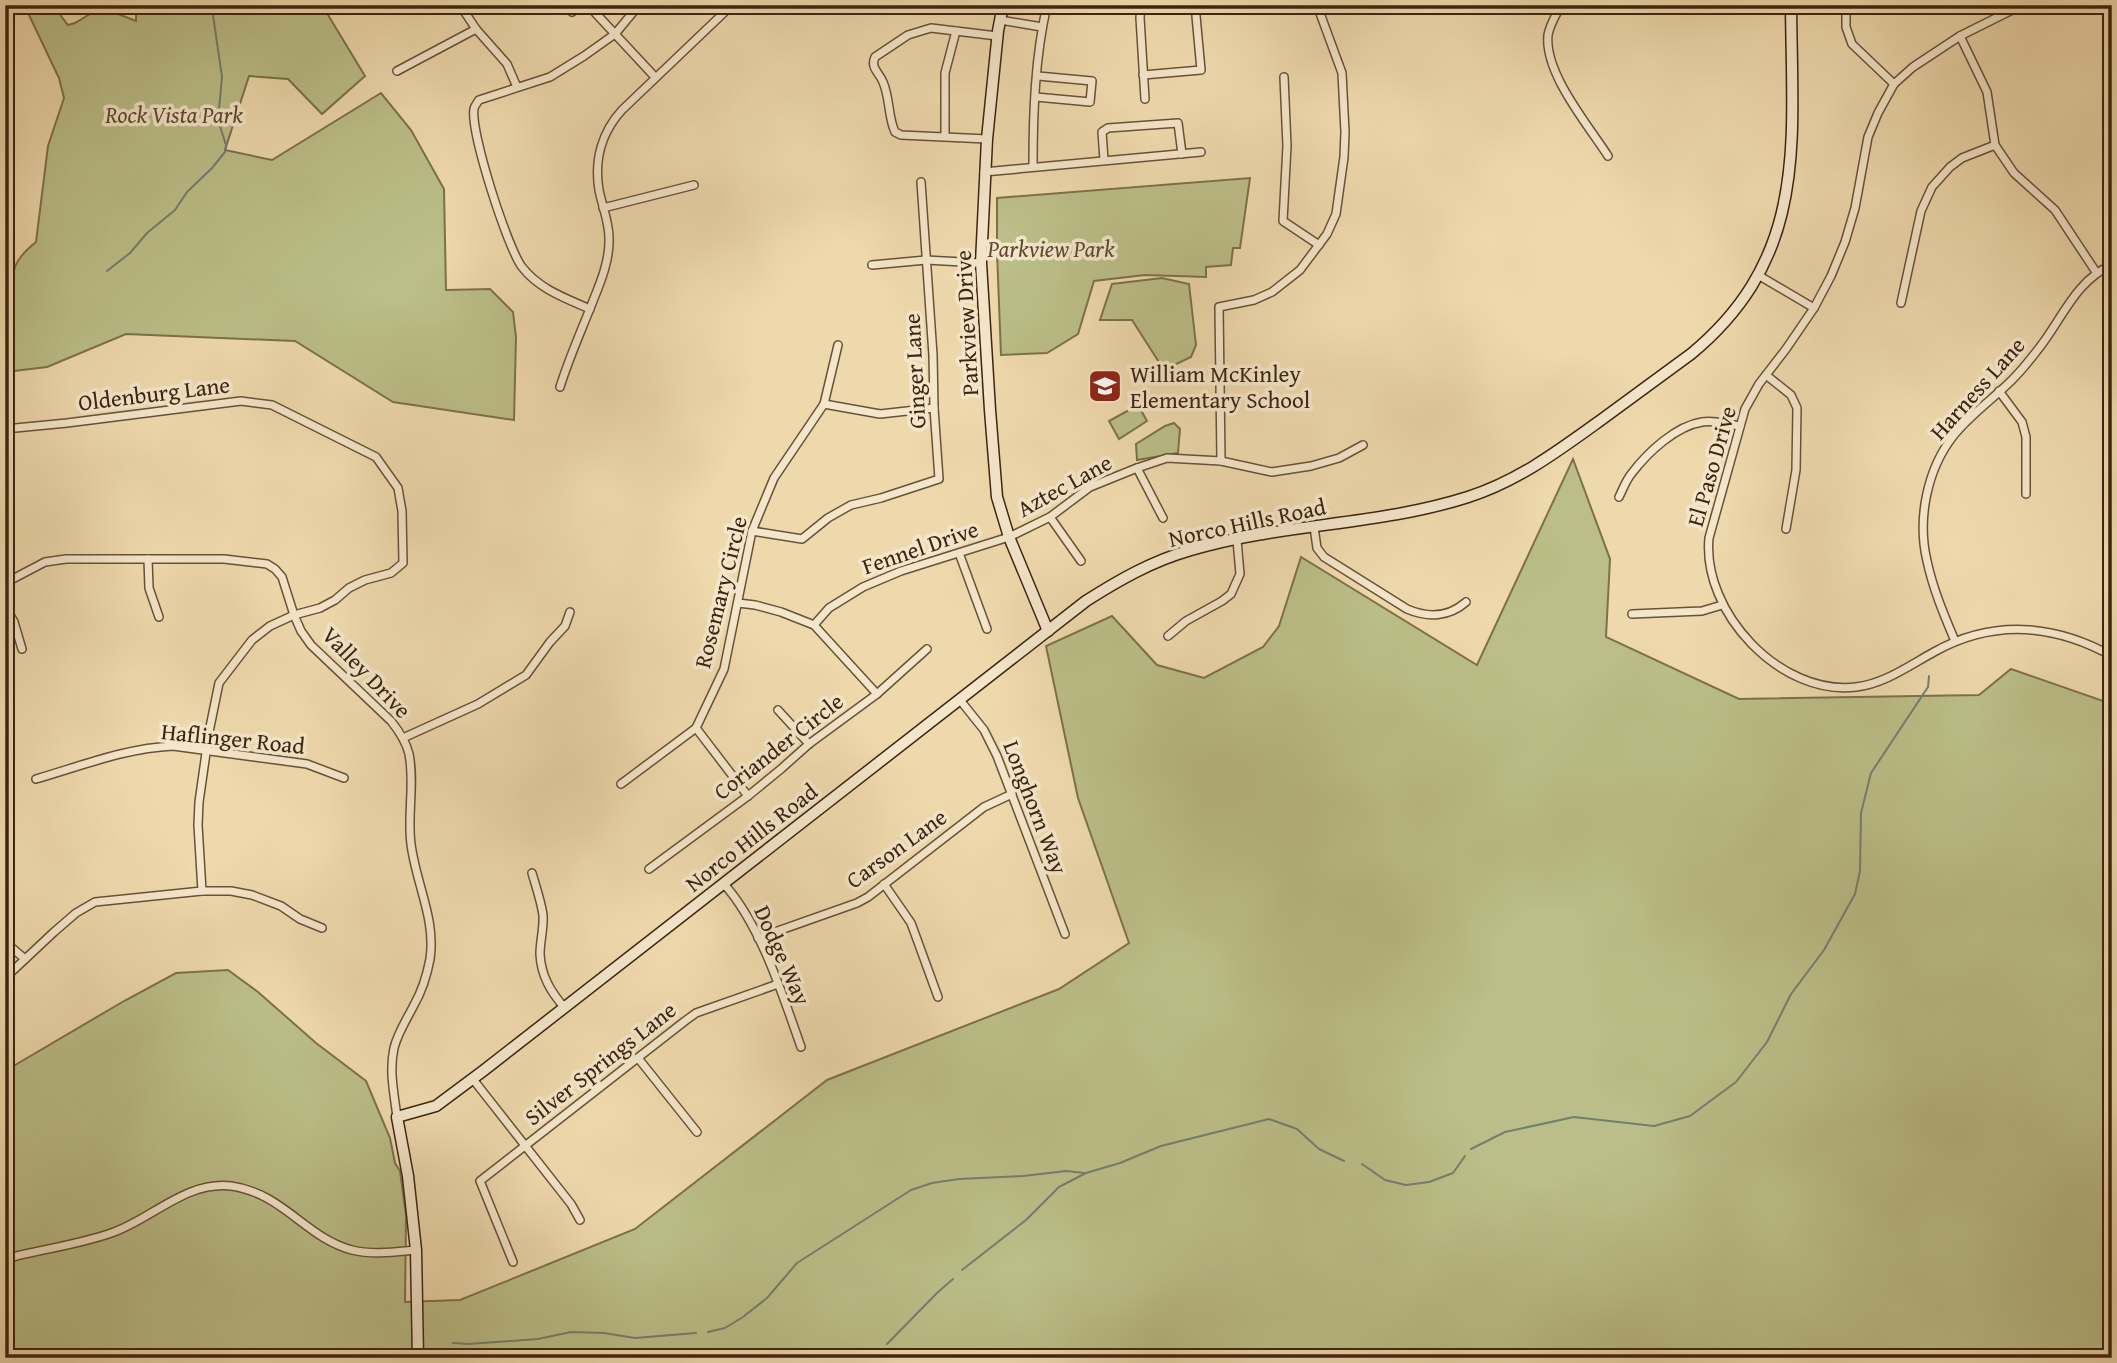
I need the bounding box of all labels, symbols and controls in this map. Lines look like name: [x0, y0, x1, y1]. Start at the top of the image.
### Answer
park label: Rock Vista Park: [104, 98, 243, 131]
park label: Parkview Park: [987, 232, 1115, 265]
street label: Parkview Drive: [946, 249, 986, 397]
street label: Ginger Lane: [895, 312, 933, 430]
street label: Harness Lane: [1922, 329, 2032, 447]
place label: William McKinley Elementary School: [1130, 357, 1310, 416]
street label: Oldenburg Lane: [76, 367, 232, 419]
school or university icon: William McKinley Elementary School: [1086, 367, 1124, 405]
street label: El Paso Drive: [1678, 402, 1744, 530]
street label: Aztec Lane: [1011, 445, 1117, 525]
street label: Norco Hills Road: [1165, 489, 1329, 555]
street label: Rosemary Circle: [685, 512, 755, 672]
street label: Fennel Drive: [857, 512, 983, 582]
street label: Valley Drive: [315, 619, 419, 725]
street label: Coriander Circle: [706, 685, 850, 807]
street label: Haflinger Road: [160, 714, 307, 762]
street label: Longhorn Way: [995, 736, 1077, 879]
street label: Norco Hills Road: [678, 774, 825, 899]
street label: Carson Lane: [839, 800, 953, 896]
street label: Dodge Way: [746, 900, 820, 1011]
street label: Silver Springs Lane: [517, 993, 683, 1133]

